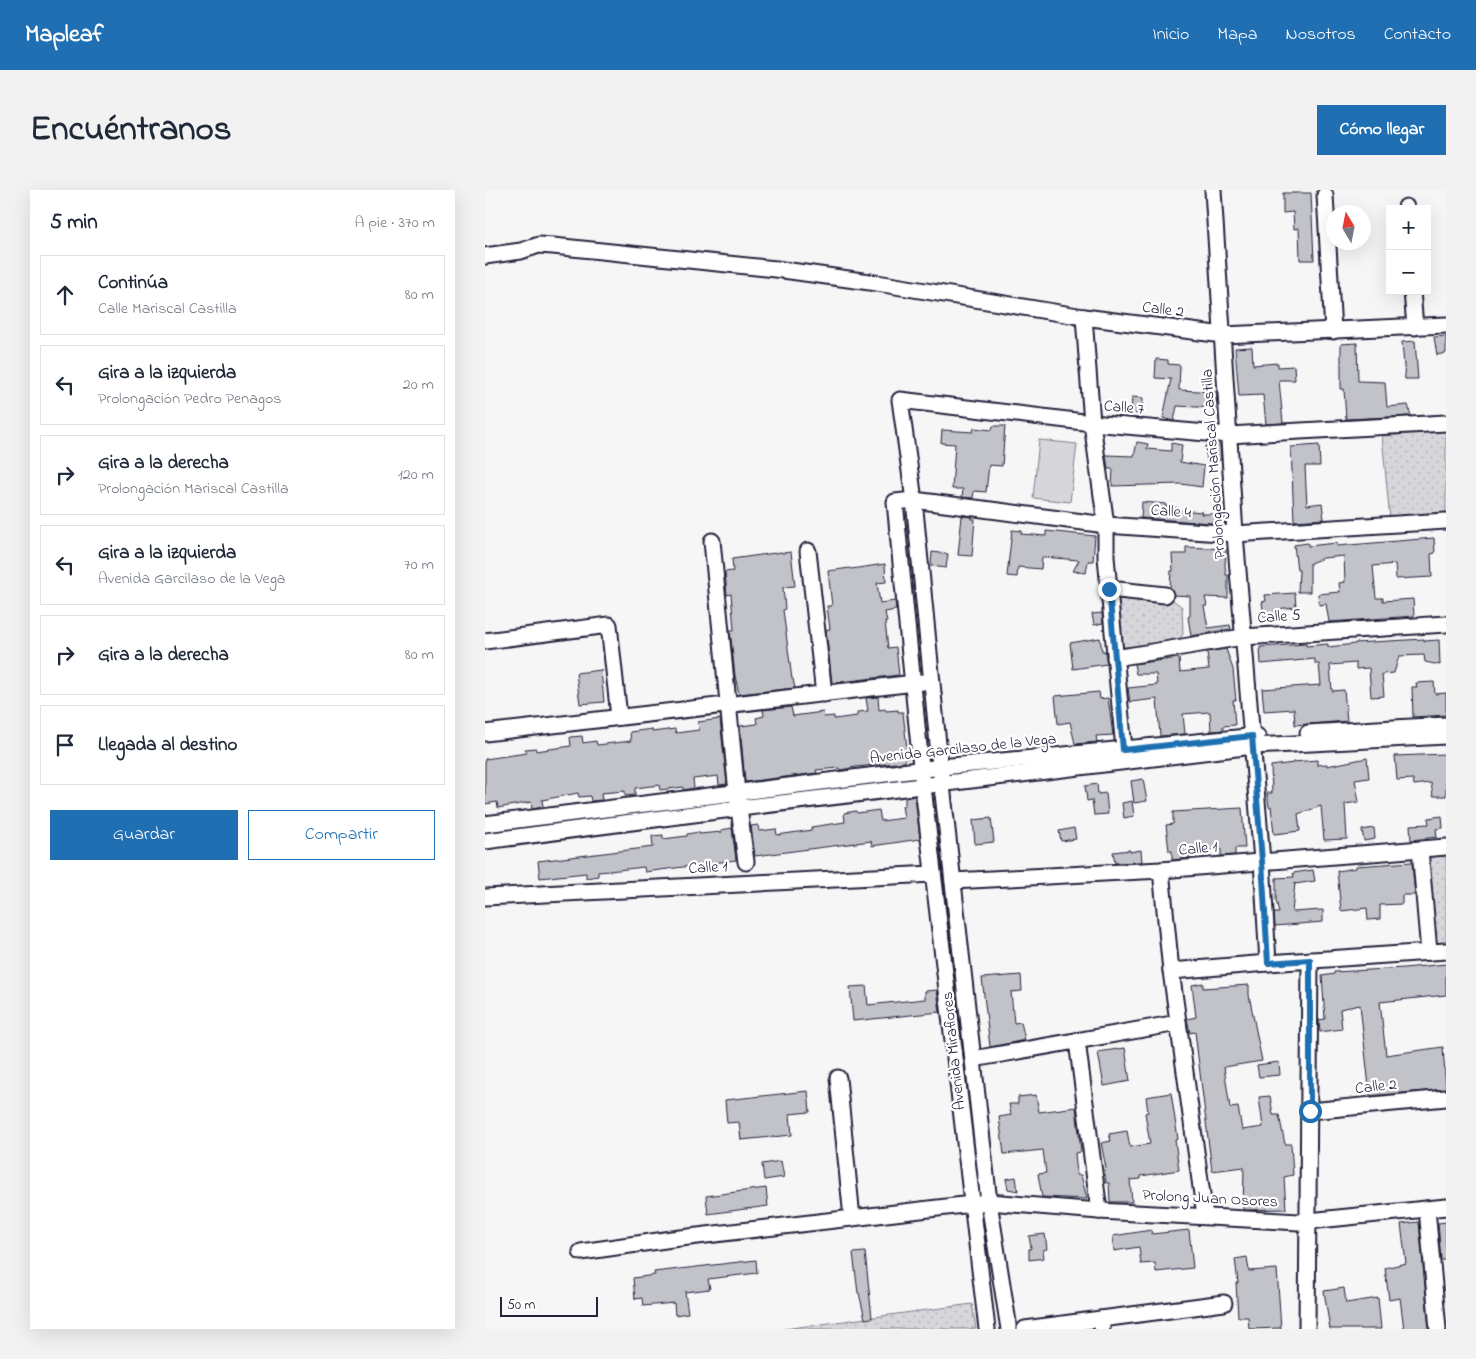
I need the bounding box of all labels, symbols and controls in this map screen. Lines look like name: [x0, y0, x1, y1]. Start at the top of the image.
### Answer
text: Mapleaf: [25, 18, 104, 53]
text: Inicio: [1152, 22, 1189, 48]
text: Mapa: [1217, 22, 1258, 48]
text: Nosotros: [1286, 22, 1356, 48]
text: Contacto: [1384, 22, 1451, 48]
text: Encuéntranos: [30, 105, 232, 156]
button: Cómo llegar: [1317, 105, 1446, 155]
north arrow: [1326, 205, 1371, 250]
map controls: [1386, 205, 1431, 295]
button: +: [1386, 205, 1431, 250]
text: 5 min: [50, 208, 98, 238]
text: A pie · 370 m: [354, 211, 435, 235]
button: −: [1386, 250, 1431, 295]
text: Continúa: [98, 270, 168, 297]
icon: ahead: [51, 281, 79, 309]
text: 80 m: [405, 283, 434, 307]
street label: Calle 2: [1141, 296, 1185, 324]
text: Calle Mariscal Castilla: [98, 297, 237, 321]
text: Gira a la izquierda: [98, 360, 236, 387]
street label: Prolongación Mariscal Castilla: [1195, 368, 1233, 560]
icon: left: [51, 371, 79, 399]
text: 20 m: [403, 373, 434, 397]
text: Prolongación Pedro Penagos: [98, 387, 281, 411]
street label: Calle 7: [1103, 394, 1146, 422]
text: Gira a la derecha: [98, 450, 229, 477]
icon: right: [51, 461, 79, 489]
text: 120 m: [398, 463, 434, 487]
text: Prolongación Mariscal Castilla: [98, 477, 289, 501]
street label: Calle 4: [1150, 499, 1192, 525]
text: Gira a la izquierda: [98, 540, 236, 567]
icon: left: [51, 551, 79, 579]
text: 70 m: [404, 553, 434, 577]
text: Avenida Garcilaso de la Vega: [98, 567, 286, 591]
route end: [1098, 578, 1121, 601]
street label: Calle 5: [1257, 604, 1301, 630]
icon: right: [51, 641, 79, 669]
text: Gira a la derecha: [98, 642, 229, 669]
text: 80 m: [405, 643, 434, 667]
street label: Avenida Garcilaso de la Vega: [869, 727, 1057, 771]
icon: arrive: [51, 731, 79, 759]
text: Llegada al destino: [98, 732, 237, 759]
button: Guardar: [50, 810, 238, 860]
button: Compartir: [248, 810, 435, 860]
street label: Calle 1: [1177, 835, 1219, 863]
street label: Calle 1: [688, 855, 728, 881]
street label: Avenida Miraflores: [936, 991, 972, 1111]
street label: Calle 2: [1354, 1073, 1398, 1101]
route start: [1299, 1100, 1322, 1123]
street label: Prolong Juan Osores: [1142, 1183, 1278, 1215]
scale bar: [500, 1294, 597, 1317]
text: 50 m: [507, 1295, 535, 1316]

